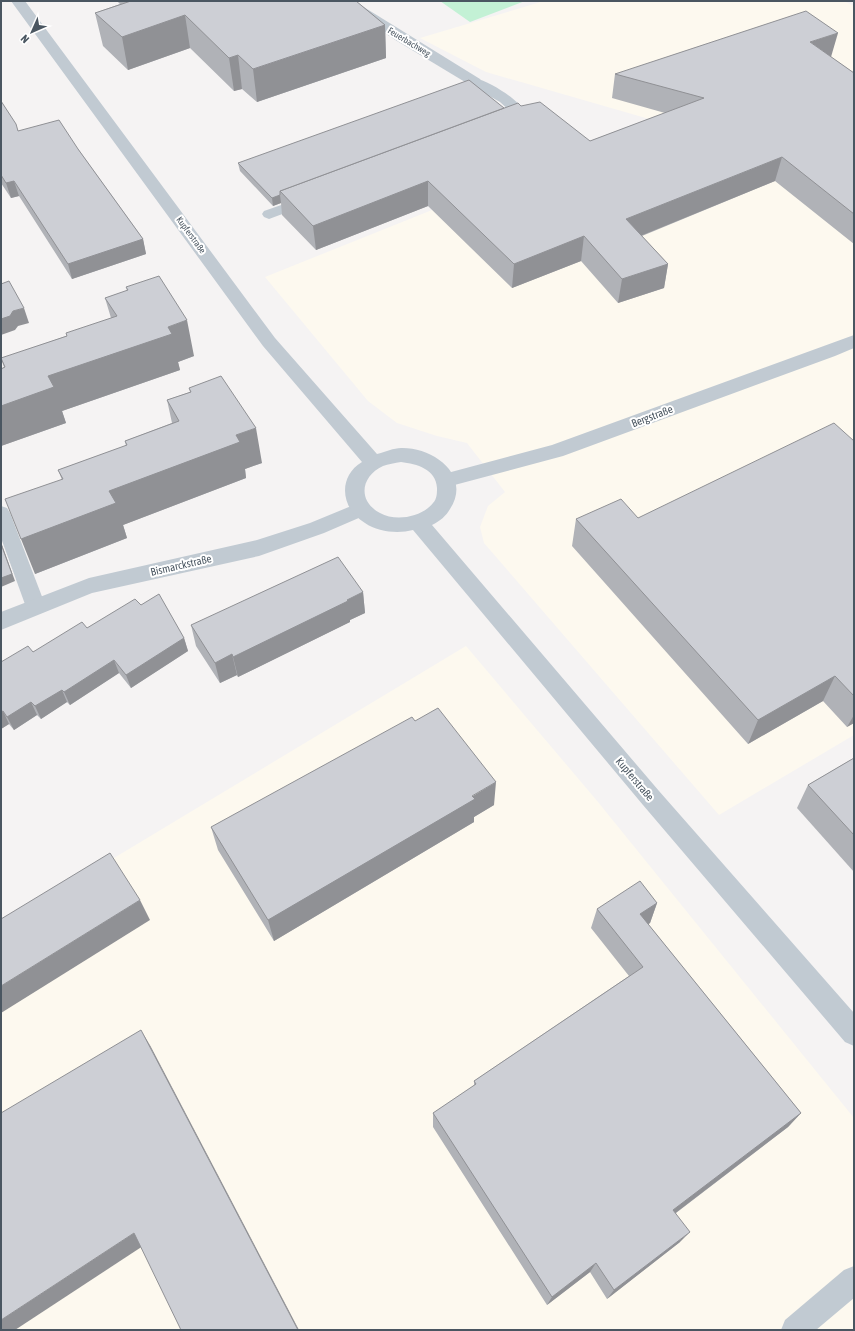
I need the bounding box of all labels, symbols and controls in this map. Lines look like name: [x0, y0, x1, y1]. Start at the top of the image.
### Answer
north arrow: [12, 12, 52, 52]
street label: Feuerbachweg: [386, 25, 432, 59]
text: N: [18, 33, 31, 46]
street label: Kupferstraße: [174, 215, 208, 255]
street label: Bergstraße: [630, 403, 674, 429]
street label: Bismarckstraße: [149, 552, 213, 578]
street label: Kupferstraße: [614, 755, 656, 803]

